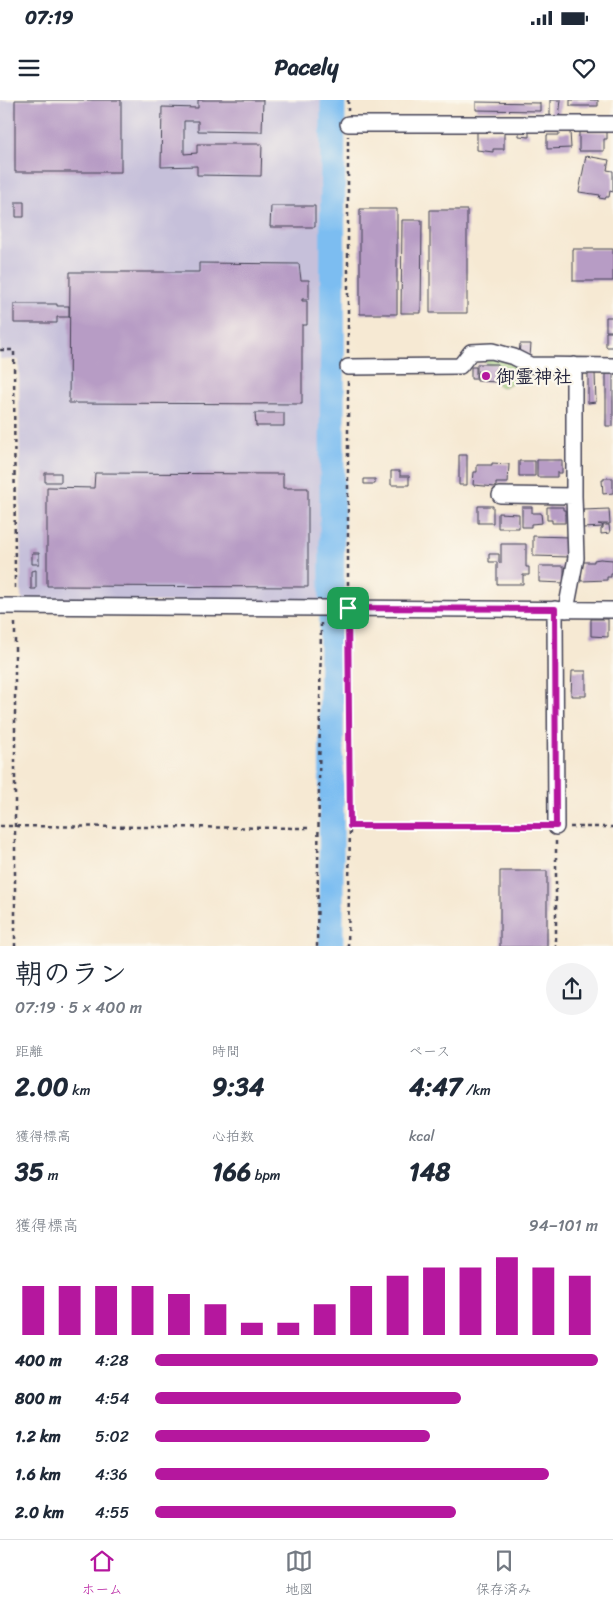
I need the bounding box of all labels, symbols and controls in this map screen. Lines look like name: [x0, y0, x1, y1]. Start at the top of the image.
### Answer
text: 07:19: [25, 1, 73, 34]
text: Pacely: [274, 48, 339, 87]
icon: menu: [15, 54, 43, 82]
icon: heart: [570, 54, 598, 82]
place label: 御霊神社: [496, 360, 572, 393]
marker: 御霊神社: [480, 370, 492, 382]
pin: [327, 587, 369, 629]
icon: arrive: [334, 594, 362, 622]
text: 朝のラン: [15, 949, 127, 998]
button: share: [546, 963, 598, 1015]
text: 07:19 · 5 × 400 m: [15, 993, 142, 1022]
text: 距離: [15, 1039, 43, 1064]
text: 時間: [212, 1039, 240, 1064]
text: ペース: [409, 1039, 450, 1064]
text: 2.00: [15, 1064, 69, 1109]
text: 9:34: [212, 1064, 264, 1109]
text: 4:47: [409, 1064, 462, 1109]
text: km: [69, 1078, 90, 1103]
text: /km: [462, 1078, 491, 1103]
text: 獲得標高: [15, 1124, 71, 1149]
text: 心拍数: [212, 1124, 254, 1149]
text: kcal: [409, 1124, 434, 1149]
text: 35: [15, 1149, 44, 1194]
text: 166: [212, 1149, 251, 1194]
text: 148: [409, 1149, 450, 1194]
text: m: [44, 1163, 58, 1188]
text: bpm: [251, 1163, 281, 1188]
text: 獲得標高: [15, 1211, 79, 1240]
text: 94–101 m: [529, 1211, 598, 1240]
text: 400 m: [15, 1346, 62, 1375]
text: 4:28: [95, 1346, 129, 1375]
text: 800 m: [15, 1384, 61, 1413]
text: 4:54: [95, 1384, 130, 1413]
text: 1.2 km: [15, 1422, 61, 1451]
text: 5:02: [95, 1422, 129, 1451]
text: 1.6 km: [15, 1460, 61, 1489]
text: 4:36: [95, 1460, 128, 1489]
text: 2.0 km: [15, 1498, 64, 1527]
text: 4:55: [95, 1498, 129, 1527]
tab: ホーム: [81, 1547, 123, 1602]
tab: 地図: [285, 1547, 313, 1602]
tab: 保存済み: [476, 1547, 532, 1602]

